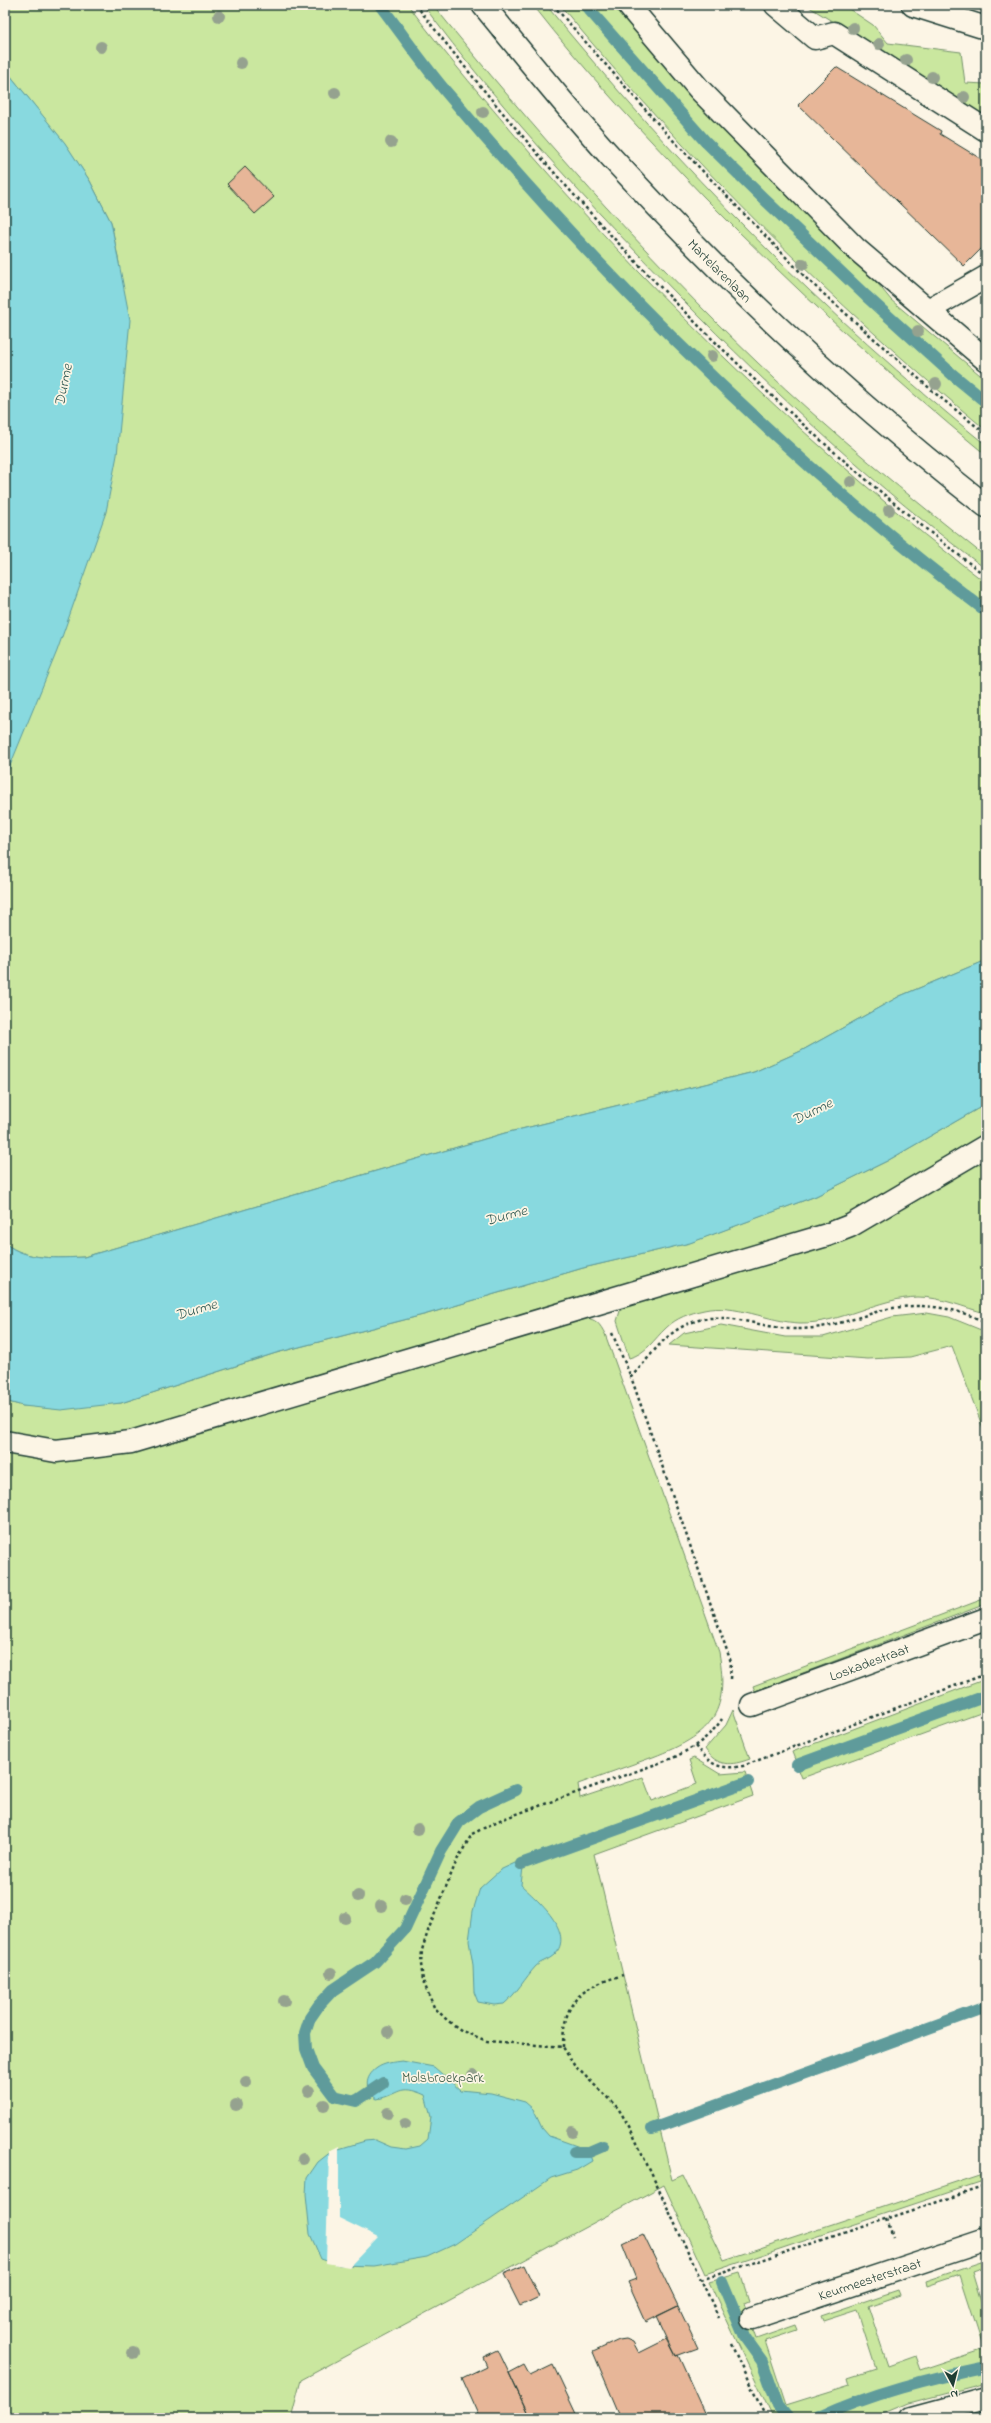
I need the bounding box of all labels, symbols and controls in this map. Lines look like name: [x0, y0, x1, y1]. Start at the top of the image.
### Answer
street label: Martelarenlaan: [682, 235, 756, 308]
water label: Durme: [49, 361, 79, 408]
water label: Durme: [788, 1092, 838, 1131]
water label: Durme: [483, 1200, 531, 1232]
water label: Durme: [173, 1293, 221, 1326]
street label: Loskadestraat: [827, 1639, 913, 1688]
park label: Molsbroekpark: [402, 2068, 485, 2089]
street label: Keurmeesterstraat: [816, 2253, 925, 2307]
north arrow: [933, 2365, 973, 2405]
text: N: [949, 2386, 959, 2402]

